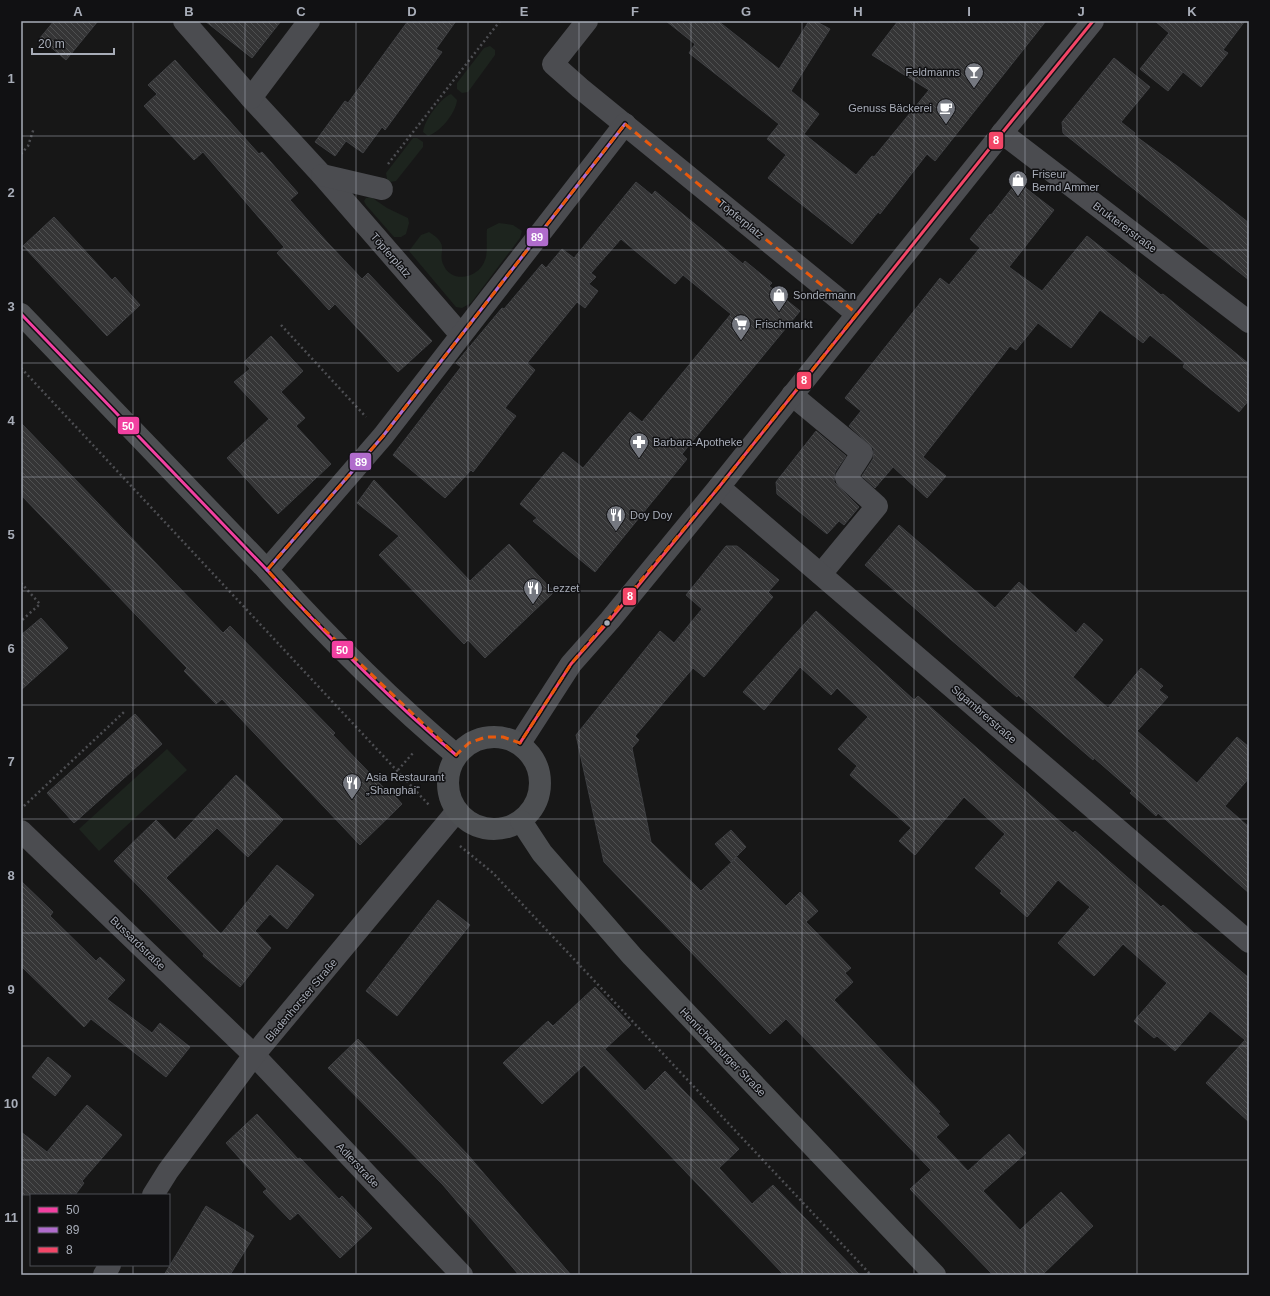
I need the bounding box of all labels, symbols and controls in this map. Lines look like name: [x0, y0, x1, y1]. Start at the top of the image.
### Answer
text: A: [73, 4, 83, 19]
text: B: [184, 4, 194, 19]
text: C: [296, 4, 306, 19]
text: D: [407, 4, 417, 19]
text: E: [520, 4, 529, 19]
text: F: [631, 4, 639, 19]
text: G: [741, 4, 751, 19]
text: H: [853, 4, 863, 19]
text: I: [967, 4, 971, 19]
text: J: [1077, 4, 1085, 19]
text: K: [1187, 4, 1197, 19]
scale bar: [32, 30, 114, 56]
text: 20 m: [38, 37, 65, 51]
bar icon: Feldmanns: [963, 61, 985, 89]
place label: Feldmanns: [906, 66, 960, 78]
text: 1: [7, 71, 15, 86]
cafe icon: Genuss Bäckerei: [935, 97, 957, 125]
place label: Genuss Bäckerei: [848, 102, 932, 114]
line badge: 8: [988, 131, 1004, 150]
text: 8: [993, 134, 999, 146]
place label: Friseur Bernd Ammer: [1032, 168, 1100, 193]
shop icon: Friseur Bernd Ammer: [1007, 169, 1029, 197]
text: 2: [7, 185, 15, 200]
street label: Töpferplatz: [716, 197, 766, 241]
street label: Bruktererstraße: [1091, 199, 1159, 255]
line badge: 89: [526, 227, 549, 247]
street label: Töpferplatz: [368, 230, 414, 280]
text: 89: [531, 231, 543, 243]
shop icon: Sondermann: [768, 284, 790, 312]
place label: Sondermann: [793, 289, 856, 301]
text: 3: [7, 299, 15, 314]
supermarket icon: Frischmarkt: [730, 313, 752, 341]
place label: Frischmarkt: [755, 318, 812, 330]
line badge: 8: [796, 371, 812, 390]
text: 8: [801, 374, 807, 386]
text: 4: [7, 413, 15, 428]
line badge: 50: [117, 416, 140, 435]
text: 50: [122, 420, 134, 432]
pharmacy icon: Barbara-Apotheke: [628, 431, 650, 459]
place label: Barbara-Apotheke: [653, 436, 742, 448]
line badge: 89: [349, 452, 372, 471]
text: 89: [355, 456, 367, 468]
restaurant icon: Doy Doy: [605, 504, 627, 532]
place label: Doy Doy: [630, 509, 673, 521]
text: 5: [7, 527, 15, 542]
restaurant icon: Lezzet: [522, 577, 544, 605]
place label: Lezzet: [547, 582, 579, 594]
line badge: 8: [622, 587, 637, 606]
text: 8: [627, 590, 633, 602]
unlabelled marker: [602, 618, 612, 628]
line badge: 50: [331, 640, 354, 659]
text: 6: [7, 641, 15, 656]
text: 50: [336, 644, 348, 656]
street label: Sigambrerstraße: [949, 683, 1019, 745]
text: 7: [7, 754, 15, 769]
place label: Asia Restaurant „Shanghai“: [366, 771, 444, 796]
restaurant icon: Asia Restaurant „Shanghai“: [341, 772, 363, 800]
text: 8: [7, 868, 15, 883]
street label: Bussardstraße: [108, 914, 168, 972]
street label: Bladenhorster Straße: [263, 956, 339, 1044]
text: 9: [7, 982, 15, 997]
street label: Henrichenburger Straße: [678, 1005, 768, 1099]
text: 10: [4, 1096, 18, 1111]
street label: Adlerstraße: [334, 1140, 382, 1190]
legend: [30, 1194, 170, 1266]
text: 50: [66, 1203, 80, 1217]
text: 11: [4, 1210, 18, 1225]
text: 89: [66, 1223, 80, 1237]
text: 8: [66, 1243, 73, 1257]

